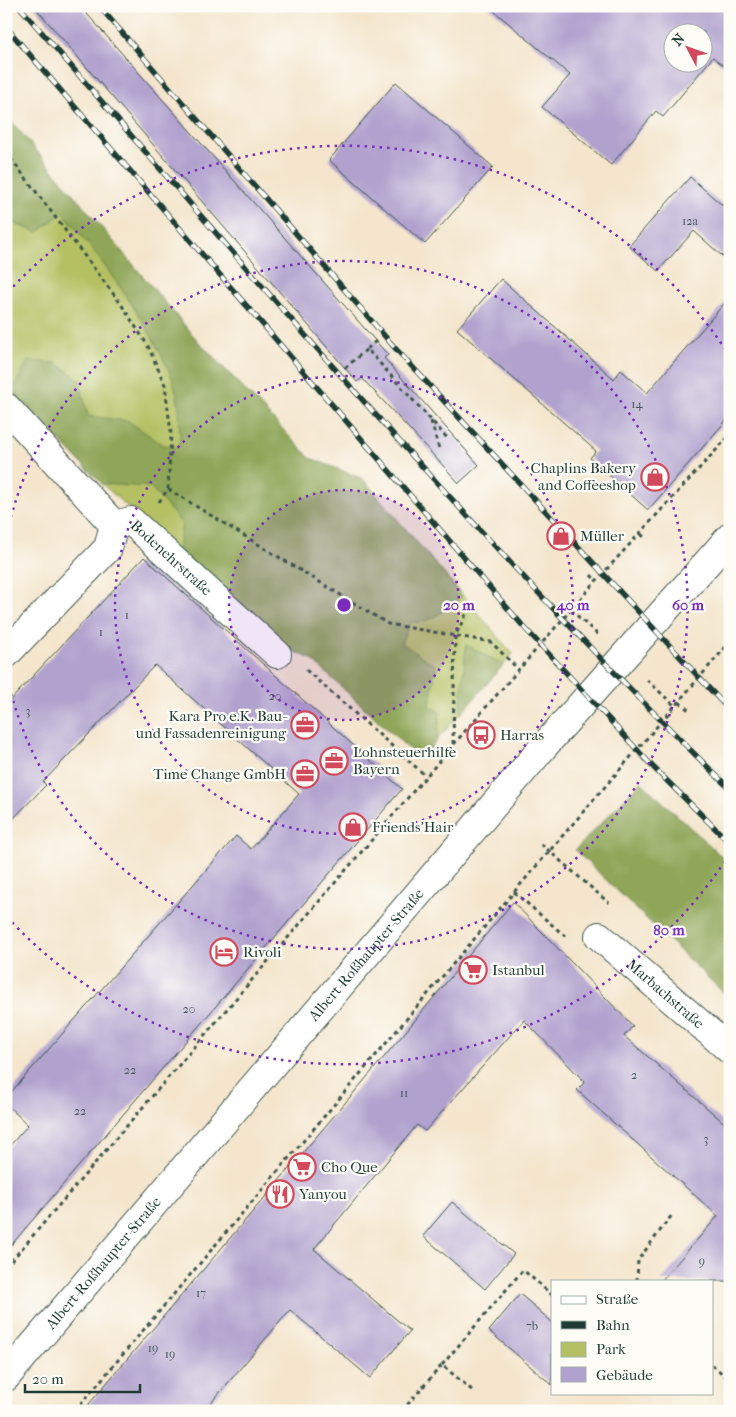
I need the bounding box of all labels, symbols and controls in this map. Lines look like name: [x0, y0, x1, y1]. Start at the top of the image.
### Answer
north arrow: [664, 22, 714, 72]
text: N: [669, 30, 689, 49]
house number: 12a: [682, 214, 698, 228]
house number: 14: [631, 397, 644, 411]
place label: Chaplins Bakery and Coffeeshop: [531, 459, 637, 494]
shop icon: Chaplins Bakery and Coffeeshop: [640, 462, 670, 492]
street label: Bodenehrstraße: [127, 516, 216, 600]
shop icon: Müller: [546, 521, 576, 551]
place label: Müller: [580, 527, 625, 545]
centre of rings: [335, 596, 353, 614]
text: 20 m: [443, 596, 475, 614]
text: 40 m: [556, 596, 590, 614]
text: 60 m: [672, 596, 705, 614]
house number: 1: [125, 608, 129, 622]
house number: 1: [99, 625, 103, 639]
house number: 20: [269, 689, 281, 703]
house number: 3: [26, 704, 31, 718]
place label: Kara Pro e.K. Bau- und Fassadenreinigung: [135, 707, 288, 742]
office icon: Kara Pro e.K. Bau- und Fassadenreinigung: [290, 710, 320, 740]
bus stop icon: Harras: [466, 720, 496, 750]
place label: Harras: [500, 726, 544, 744]
place label: Lohnsteuerhilfe Bayern: [353, 743, 457, 778]
office icon: Lohnsteuerhilfe Bayern: [319, 746, 349, 776]
office icon: Time Change GmbH: [290, 759, 320, 789]
place label: Time Change GmbH: [153, 765, 286, 783]
shop icon: Friends’Hair: [338, 812, 368, 842]
place label: Friends’Hair: [372, 818, 454, 836]
street label: Albert-Roßhaupter-Straße: [304, 884, 428, 1025]
text: 80 m: [653, 921, 685, 939]
hotel icon: Rivoli: [209, 937, 239, 967]
place label: Rivoli: [243, 943, 282, 961]
supermarket icon: Istanbul: [458, 955, 488, 985]
street label: Marbachstraße: [623, 955, 708, 1033]
place label: Istanbul: [492, 961, 545, 979]
house number: 20: [183, 1002, 195, 1016]
house number: 22: [124, 1063, 136, 1077]
house number: 2: [631, 1068, 637, 1082]
house number: 11: [400, 1086, 408, 1100]
house number: 22: [74, 1104, 86, 1118]
house number: 3: [704, 1132, 709, 1146]
supermarket icon: Cho Que: [287, 1152, 317, 1182]
place label: Cho Que: [321, 1158, 378, 1176]
restaurant icon: Yanyou: [265, 1179, 295, 1209]
place label: Yanyou: [298, 1185, 347, 1203]
street label: Albert-Roßhaupter-Straße: [41, 1193, 165, 1333]
house number: 9: [699, 1254, 705, 1268]
legend: [551, 1280, 714, 1394]
house number: 17: [196, 1286, 206, 1300]
text: Straße: [596, 1290, 639, 1308]
text: Bahn: [596, 1316, 630, 1334]
house number: 7b: [526, 1319, 538, 1333]
text: Park: [596, 1340, 626, 1358]
house number: 19: [148, 1341, 158, 1355]
house number: 19: [165, 1347, 175, 1361]
scale bar: [25, 1362, 140, 1394]
text: Gebäude: [596, 1366, 653, 1384]
text: 20 m: [32, 1370, 64, 1388]

